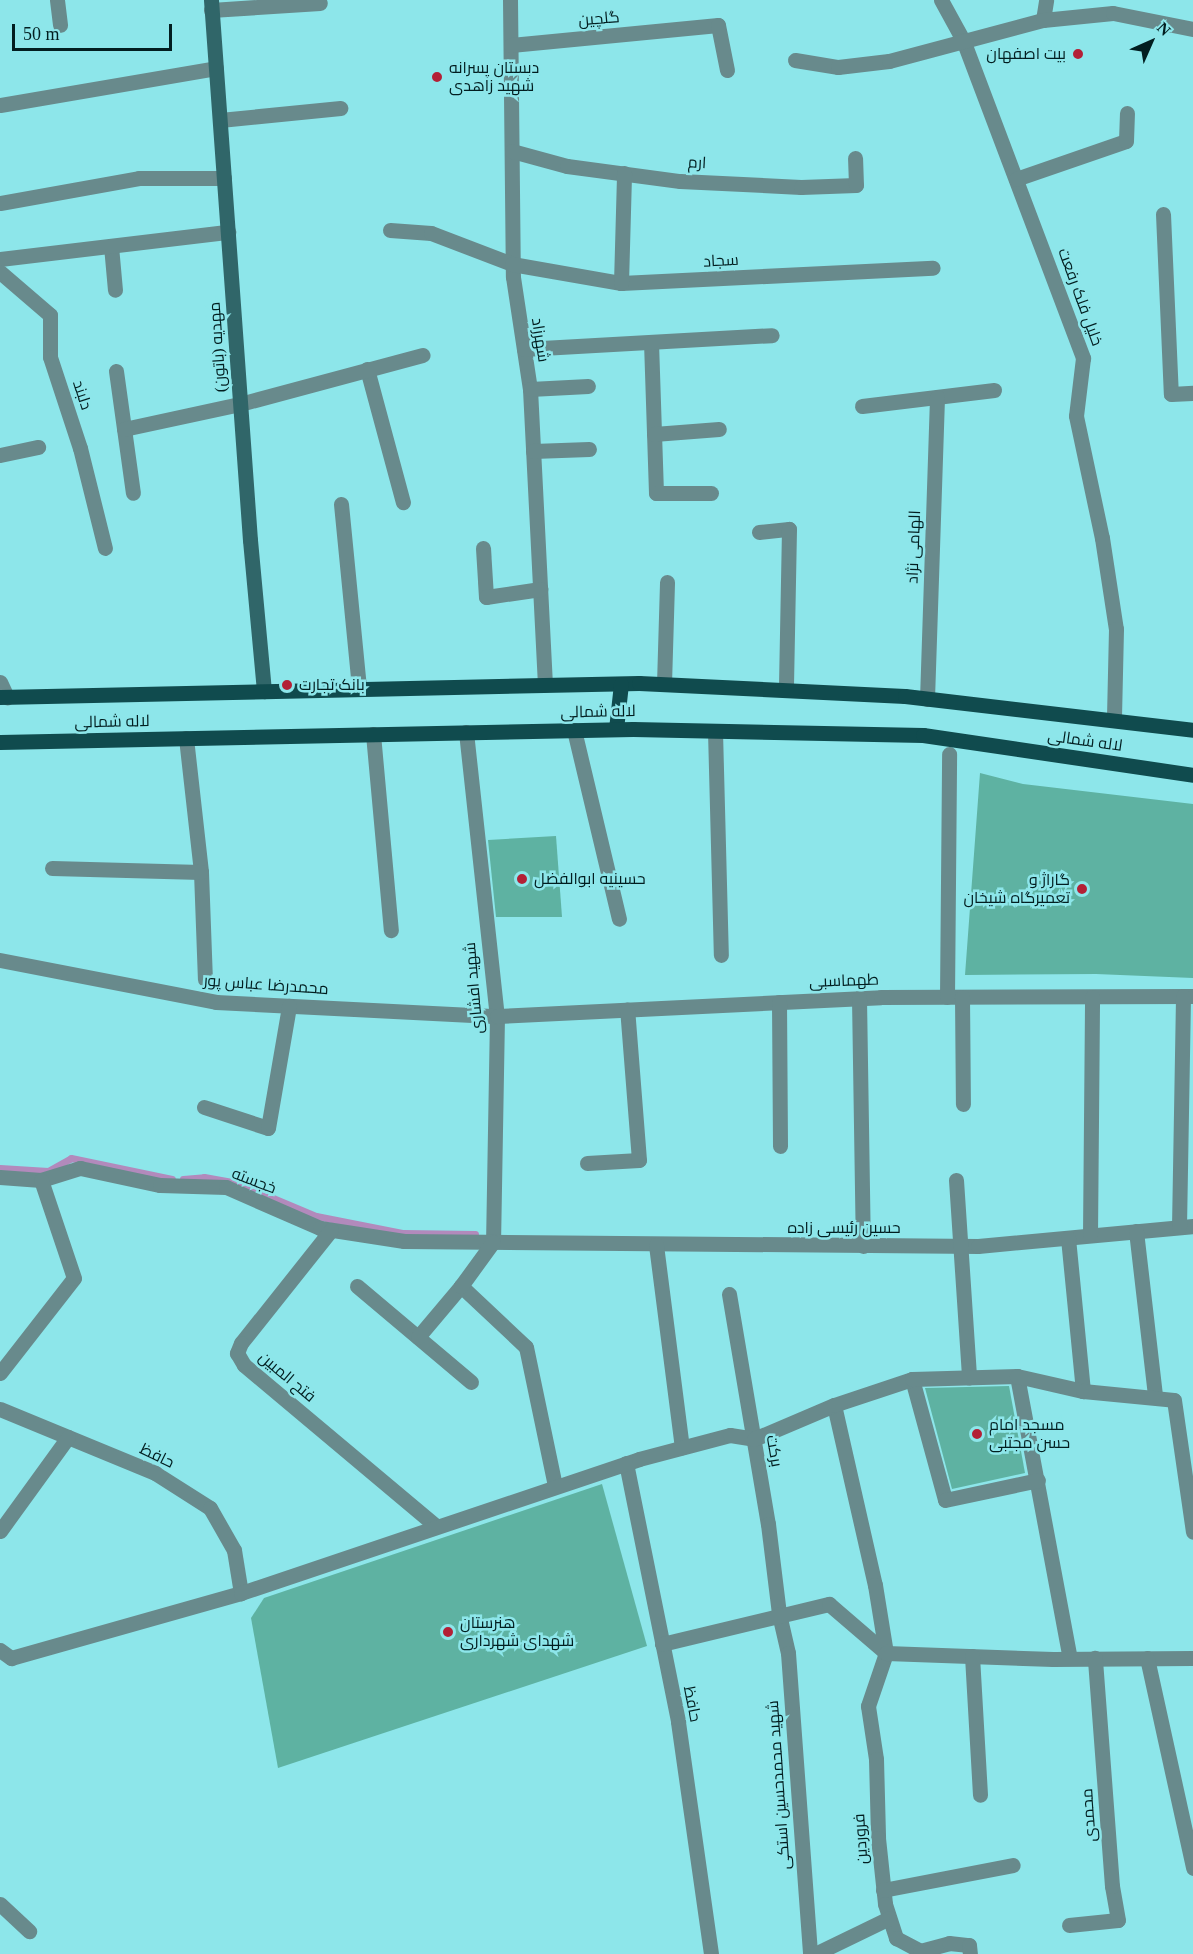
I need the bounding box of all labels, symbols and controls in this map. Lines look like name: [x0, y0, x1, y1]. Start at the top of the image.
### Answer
street label: گلچین: [578, 8, 620, 30]
scale bar: [15, 12, 176, 50]
north arrow: [1121, 12, 1181, 72]
text: N: [1154, 19, 1174, 39]
text: 50 m: [23, 24, 60, 44]
place label: بيت اصفهان: [986, 44, 1066, 64]
marker: بيت اصفهان: [1071, 47, 1085, 61]
place label: دبستان پسرانه شهید زاهدی: [449, 58, 539, 96]
marker: دبستان پسرانه شهید زاهدی: [430, 70, 444, 84]
street label: ارم: [687, 153, 707, 173]
street label: خلیل فلک رفعت: [1053, 246, 1107, 348]
street label: سجاد: [703, 250, 739, 272]
street label: مهدیه (باتون): [205, 301, 231, 393]
street label: شهرزاد: [527, 316, 553, 364]
street label: دلبند: [68, 378, 96, 412]
street label: الهامی نژاد: [903, 510, 925, 584]
place label: بانک تجارت: [299, 675, 365, 695]
marker: بانک تجارت: [280, 678, 294, 692]
street label: لاله شمالی: [560, 702, 636, 722]
street label: لاله شمالی: [74, 712, 150, 732]
street label: لاله شمالی: [1046, 726, 1124, 756]
place label: حسینیه ابوالفضل: [534, 869, 646, 889]
place label: گاراژ و تعمیرگاه شیخان: [963, 870, 1070, 908]
marker: حسینیه ابوالفضل: [515, 872, 529, 886]
marker: گاراژ و تعمیرگاه شیخان: [1075, 882, 1089, 896]
street label: شهید افشاری: [460, 941, 488, 1035]
street label: طهماسبی: [809, 970, 879, 992]
street label: محمدرضا عباس پور: [203, 971, 329, 999]
street label: خجسته: [229, 1164, 279, 1198]
street label: حسین رئیسی زاده: [787, 1218, 901, 1238]
street label: فتح المبین: [255, 1348, 319, 1406]
place label: مسجد امام حسن مجتبی: [989, 1415, 1070, 1453]
marker: مسجد امام حسن مجتبی: [970, 1427, 984, 1441]
street label: برکت: [762, 1434, 786, 1468]
street label: حافظ: [137, 1439, 177, 1473]
place label: هنرستان شهدای شهرداری: [460, 1613, 574, 1651]
marker: هنرستان شهدای شهرداری: [441, 1625, 455, 1639]
street label: حافظ: [679, 1684, 705, 1724]
street label: شهید محمدحسین استکی: [764, 1700, 794, 1870]
street label: محمدی: [1078, 1788, 1100, 1842]
street label: فروردین: [850, 1813, 872, 1865]

